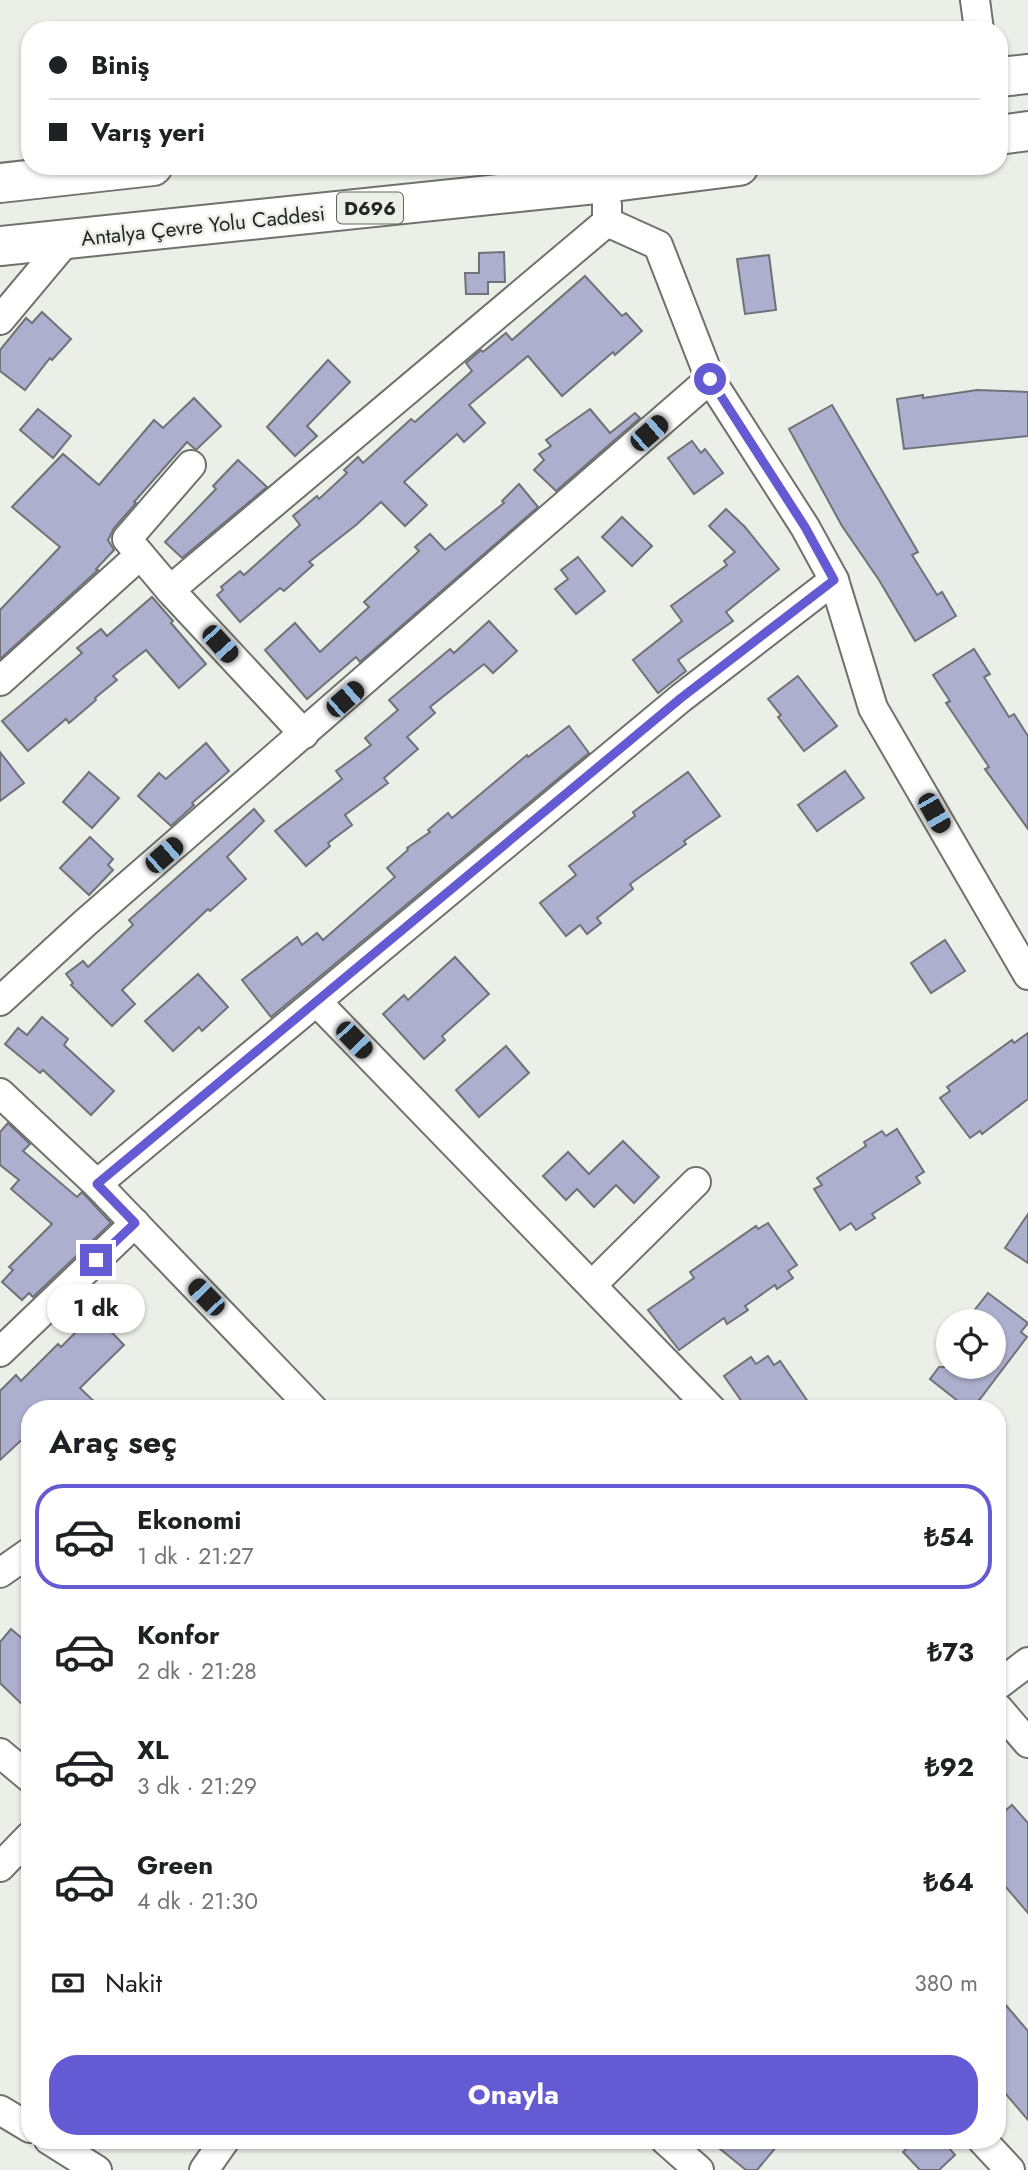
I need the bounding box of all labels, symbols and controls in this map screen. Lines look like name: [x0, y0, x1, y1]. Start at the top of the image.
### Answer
text: Biniş: [91, 46, 149, 84]
text: Varış yeri: [91, 113, 205, 151]
road number: D696: [337, 192, 403, 224]
street label: Antalya Çevre Yolu Caddesi: [80, 198, 326, 254]
route start: [694, 363, 726, 395]
car: [627, 411, 672, 455]
car: [199, 621, 242, 667]
car: [323, 677, 368, 721]
car: [915, 790, 954, 836]
car: [142, 833, 187, 877]
car: [332, 1018, 377, 1062]
route end: [80, 1244, 112, 1276]
car: [184, 1275, 229, 1319]
callout: 1 dk: [47, 1284, 145, 1334]
text: 1 dk: [73, 1291, 119, 1325]
map controls: [936, 1309, 1006, 1379]
button: locate: [936, 1309, 1006, 1379]
text: Araç seç: [49, 1419, 177, 1465]
text: Ekonomi: [137, 1501, 241, 1539]
icon: car: [53, 1505, 116, 1568]
text: ₺54: [924, 1518, 974, 1556]
text: 1 dk · 21:27: [137, 1539, 254, 1573]
text: Konfor: [137, 1616, 220, 1654]
icon: car: [53, 1620, 116, 1683]
text: ₺73: [927, 1633, 974, 1671]
text: 2 dk · 21:28: [137, 1654, 257, 1688]
text: XL: [137, 1731, 169, 1769]
icon: car: [53, 1735, 116, 1798]
text: ₺92: [925, 1748, 974, 1786]
text: 3 dk · 21:29: [137, 1769, 257, 1803]
text: Green: [137, 1846, 213, 1884]
icon: car: [53, 1850, 116, 1913]
text: ₺64: [924, 1863, 974, 1901]
text: 4 dk · 21:30: [137, 1884, 258, 1918]
icon: cash: [49, 1964, 87, 2002]
text: Nakit: [105, 1964, 162, 2002]
text: 380 m: [914, 1966, 978, 2000]
button: Onayla: [49, 2055, 978, 2135]

